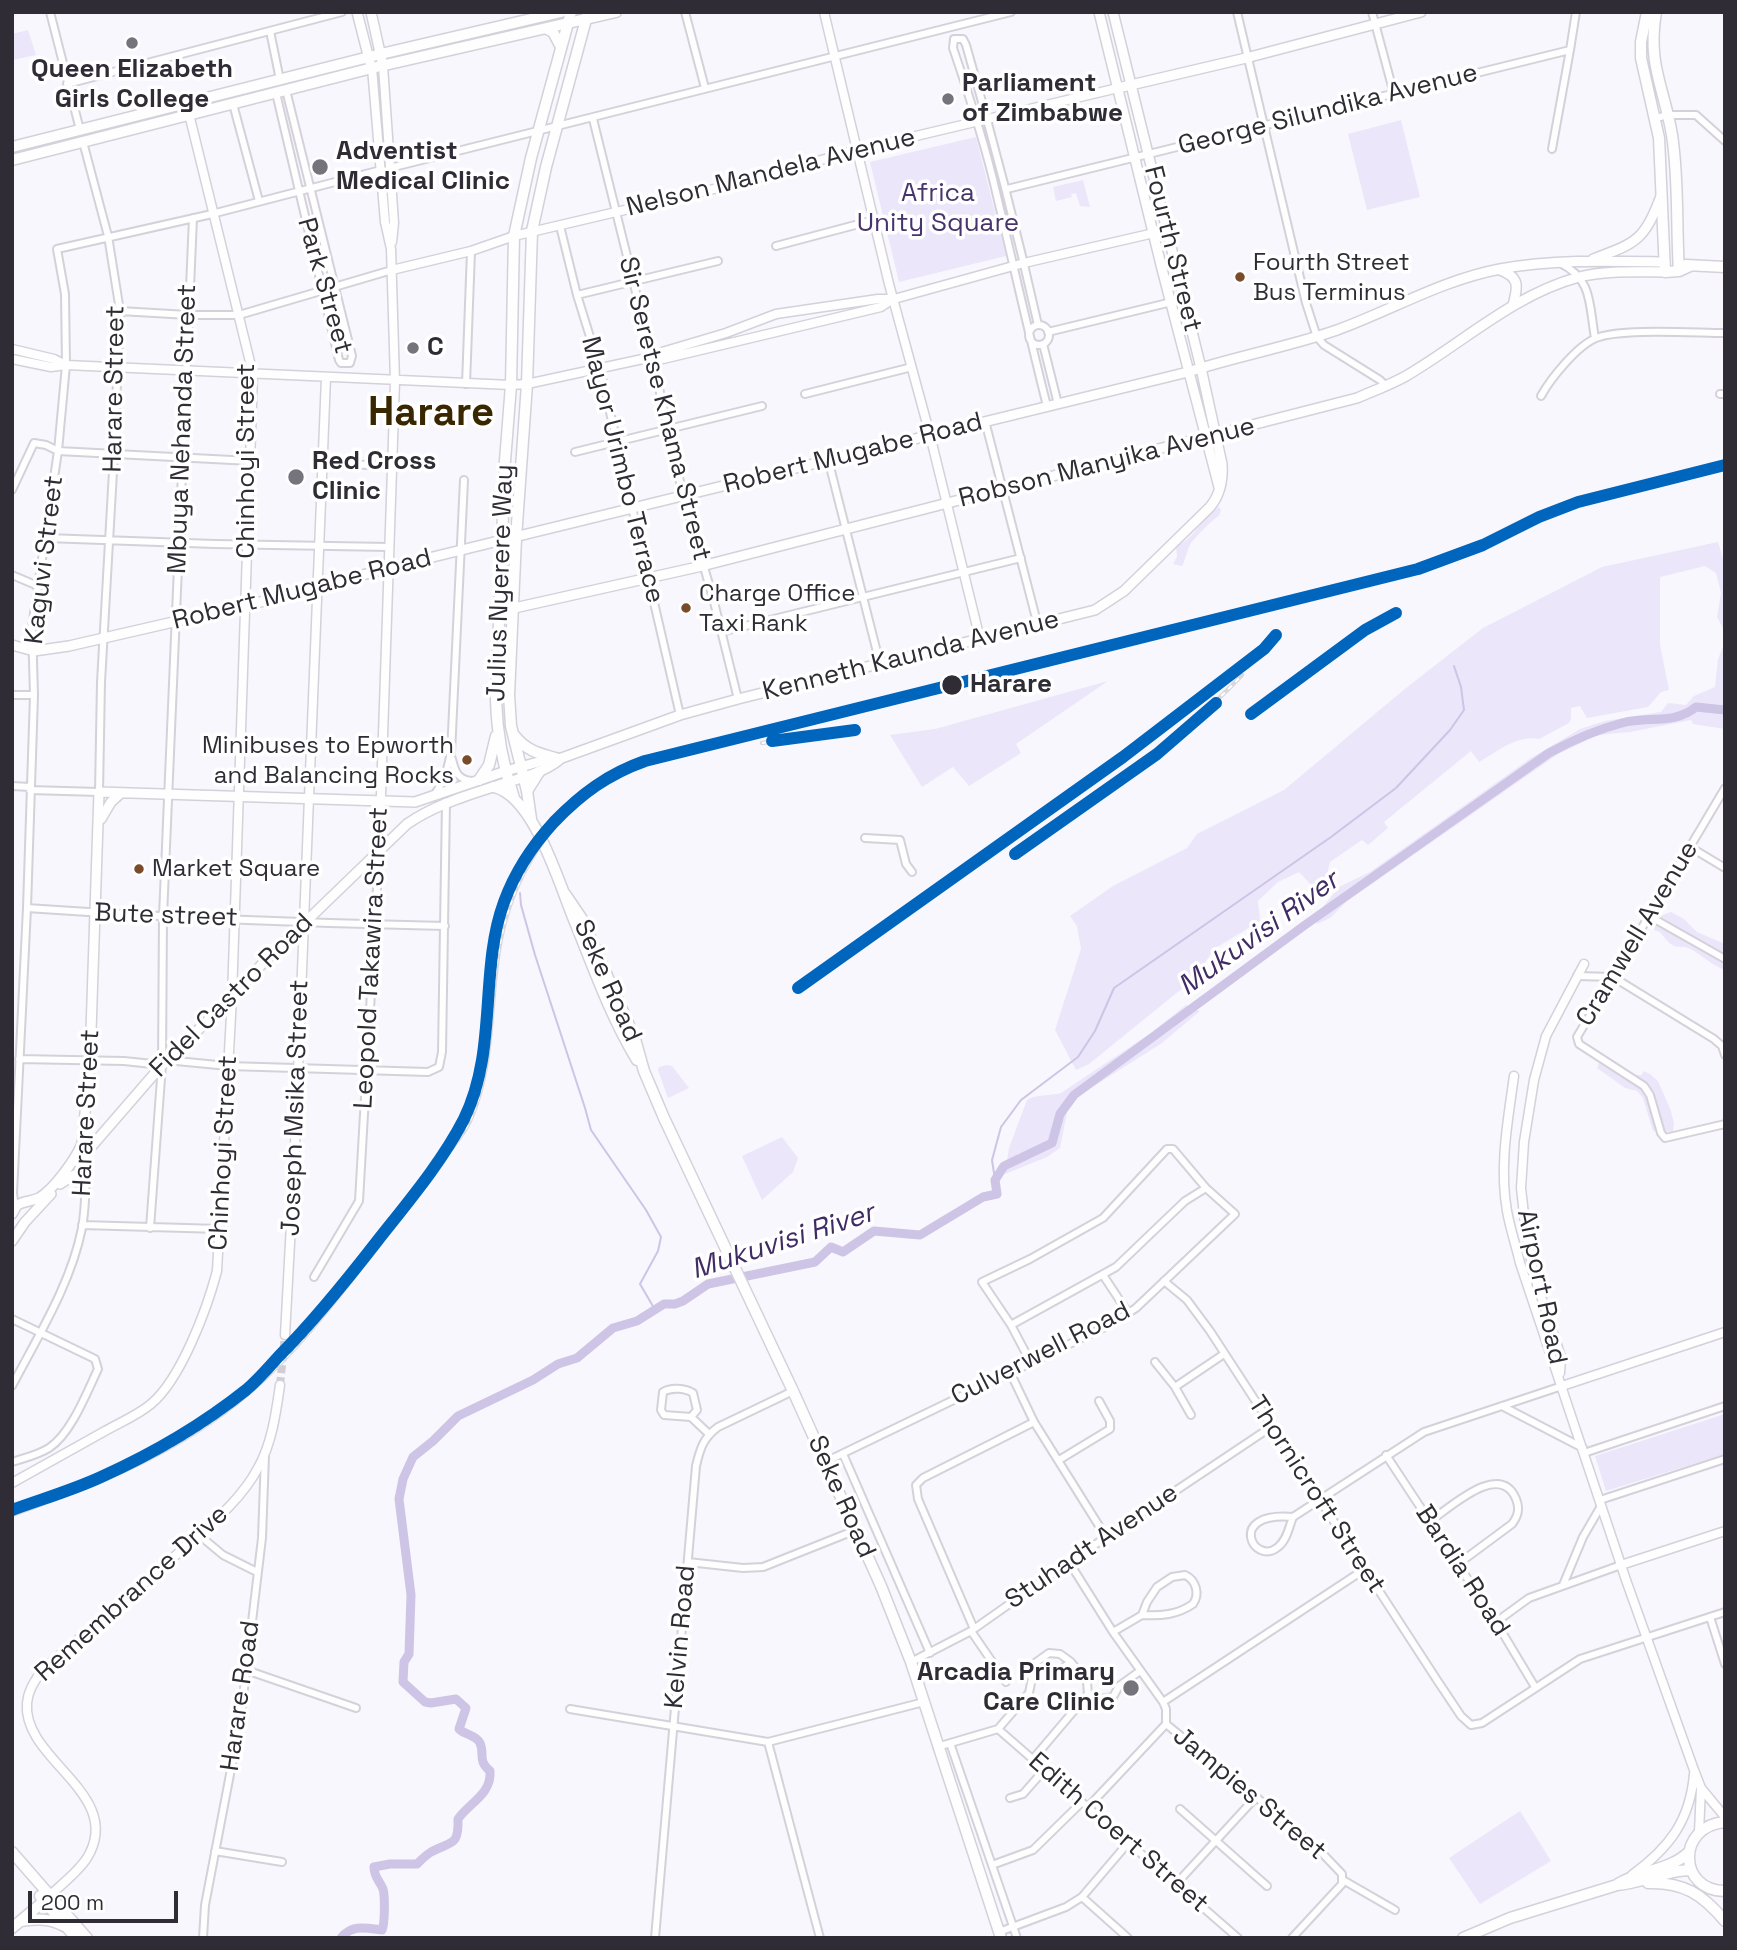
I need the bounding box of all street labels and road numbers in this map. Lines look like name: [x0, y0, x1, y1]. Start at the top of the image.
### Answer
street label: George Silundika Avenue: [1175, 58, 1481, 162]
street label: Nelson Mandela Avenue: [623, 122, 919, 224]
street label: Fourth Street: [1136, 163, 1208, 335]
street label: Park Street: [290, 214, 358, 358]
street label: Sir Seretse Khama Street: [611, 254, 717, 564]
street label: Mbuya Nehanda Street: [162, 284, 204, 574]
street label: Harare Street: [98, 305, 132, 473]
street label: Mayor Urimbo Terrace: [574, 333, 670, 607]
street label: Chinhoyi Street: [231, 363, 263, 559]
street label: Robert Mugabe Road: [720, 407, 986, 501]
street label: Robson Manyika Avenue: [956, 411, 1258, 515]
street label: Julius Nyerere Way: [481, 464, 521, 702]
street label: Kaguvi Street: [19, 474, 71, 646]
street label: Robert Mugabe Road: [169, 543, 435, 637]
street label: Kenneth Kaunda Avenue: [759, 604, 1063, 708]
street label: Leopold Takawira Street: [349, 806, 395, 1110]
street label: Cramwell Avenue: [1570, 836, 1706, 1032]
street label: Bute street: [94, 898, 238, 934]
street label: Fidel Castro Road: [144, 908, 320, 1084]
street label: Seke Road: [566, 915, 648, 1047]
street label: Joseph Msika Street: [276, 979, 316, 1237]
street label: Harare Street: [67, 1029, 107, 1197]
street label: Chinhoyi Street: [203, 1055, 245, 1251]
street label: Airport Road: [1509, 1207, 1573, 1367]
street label: Culverwell Road: [946, 1295, 1136, 1413]
street label: Thornicroft Street: [1241, 1390, 1391, 1600]
street label: Seke Road: [800, 1431, 882, 1563]
street label: Stuhadt Avenue: [1000, 1478, 1184, 1616]
street label: Remembrance Drive: [29, 1499, 235, 1689]
street label: Bardia Road: [1408, 1500, 1516, 1642]
street label: Kelvin Road: [659, 1564, 703, 1710]
street label: Harare Road: [215, 1619, 267, 1773]
street label: Jampies Street: [1166, 1721, 1332, 1867]
street label: Edith Coert Street: [1022, 1746, 1214, 1920]

